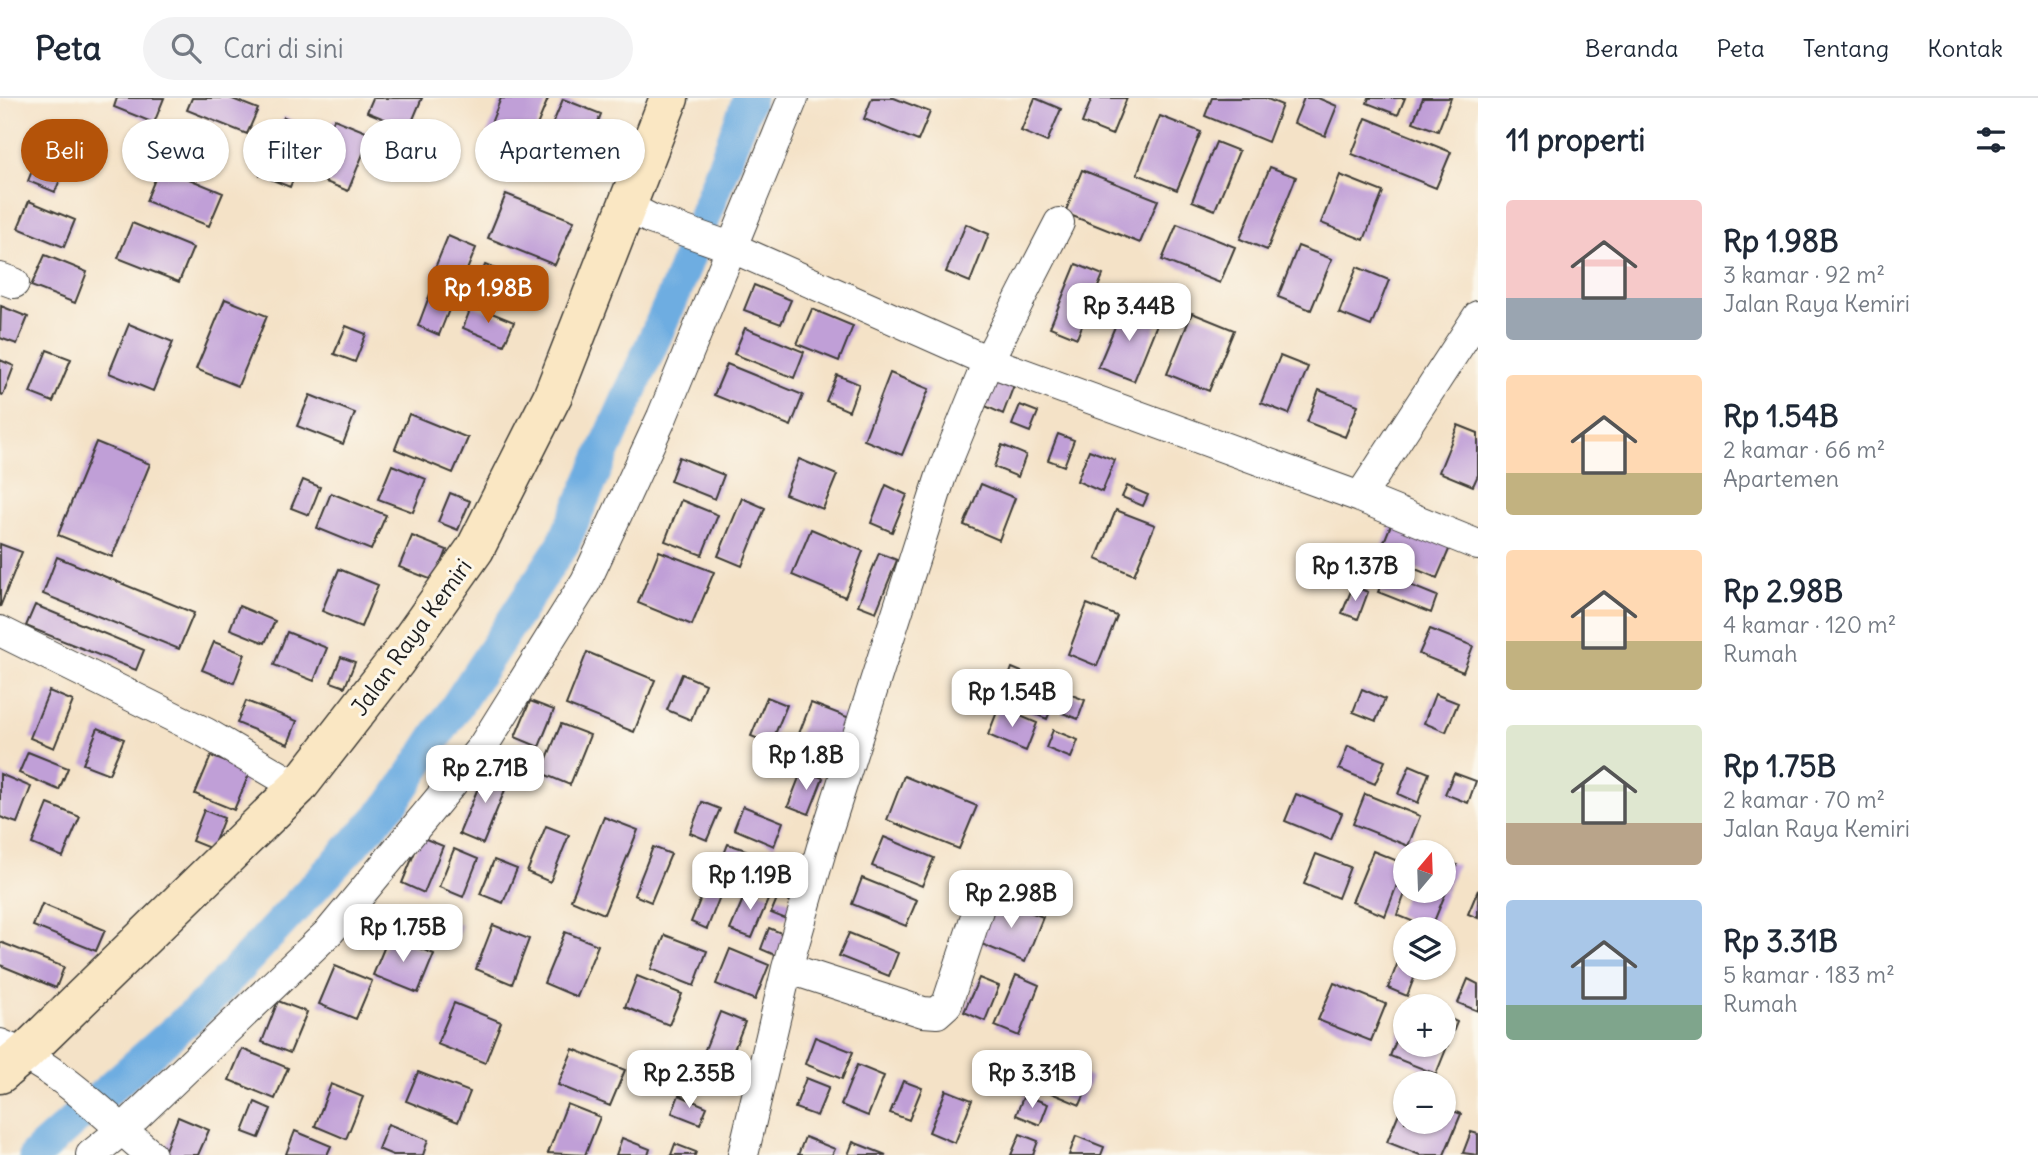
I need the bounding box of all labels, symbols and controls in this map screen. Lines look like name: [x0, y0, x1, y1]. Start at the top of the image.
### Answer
search box: [143, 17, 633, 80]
text: Peta: [35, 27, 101, 69]
icon: search: [167, 29, 205, 67]
text: Cari di sini: [223, 32, 344, 65]
text: Beranda: [1585, 33, 1678, 63]
text: Peta: [1716, 33, 1765, 63]
text: Tentang: [1803, 33, 1889, 63]
text: Kontak: [1927, 33, 2003, 63]
chip: Beli: [21, 119, 108, 182]
chip: Sewa: [122, 119, 229, 182]
chip: Filter: [243, 119, 346, 182]
chip: Baru: [360, 119, 461, 182]
chip: Apartemen: [475, 119, 645, 182]
text: 11 properti: [1506, 121, 1645, 159]
icon: filters: [1972, 121, 2010, 159]
text: Rp 1.98B: [1723, 222, 1839, 260]
icon: home: [1562, 228, 1646, 312]
text: 3 kamar · 92 m²: [1723, 260, 1885, 289]
pin: Rp 1.98B: [416, 266, 560, 325]
text: Rp 1.98B: [444, 273, 532, 302]
pin: Rp 3.44B: [1057, 284, 1201, 343]
text: Jalan Raya Kemiri: [1723, 289, 1910, 318]
text: Rp 3.44B: [1083, 291, 1175, 320]
text: Rp 1.54B: [1723, 397, 1839, 435]
icon: home: [1562, 403, 1646, 487]
text: 2 kamar · 66 m²: [1723, 435, 1885, 464]
text: Apartemen: [1723, 464, 1839, 493]
pin: Rp 1.37B: [1283, 544, 1427, 603]
text: Rp 1.37B: [1312, 551, 1398, 580]
street label: Jalan Raya Kemiri: [344, 553, 478, 721]
text: Rp 2.98B: [1723, 572, 1843, 610]
icon: home: [1562, 578, 1646, 662]
text: 4 kamar · 120 m²: [1723, 610, 1896, 639]
text: Rumah: [1723, 639, 1798, 668]
pin: Rp 1.54B: [940, 670, 1084, 729]
text: Rp 1.54B: [968, 677, 1056, 706]
pin: Rp 1.8B: [741, 732, 871, 792]
text: Rp 1.8B: [768, 740, 844, 769]
pin: Rp 2.71B: [413, 746, 557, 805]
text: Rp 1.75B: [1723, 747, 1836, 785]
text: Rp 2.71B: [442, 753, 528, 782]
icon: home: [1562, 753, 1646, 837]
text: 2 kamar · 70 m²: [1723, 785, 1885, 814]
text: Jalan Raya Kemiri: [1723, 814, 1910, 843]
north arrow: [1393, 840, 1456, 903]
map controls: [1393, 840, 1456, 1134]
pin: Rp 1.19B: [678, 852, 822, 912]
text: Rp 1.19B: [708, 860, 792, 889]
pin: Rp 2.98B: [939, 870, 1083, 930]
text: Rp 2.98B: [965, 878, 1057, 907]
pin: Rp 1.75B: [331, 904, 475, 964]
text: Rp 1.75B: [360, 912, 446, 941]
button: layers: [1393, 917, 1456, 980]
text: Rp 3.31B: [1723, 922, 1838, 960]
icon: home: [1562, 928, 1646, 1012]
text: 5 kamar · 183 m²: [1723, 960, 1895, 989]
text: Rumah: [1723, 989, 1798, 1018]
button: +: [1393, 994, 1456, 1057]
pin: Rp 2.35B: [617, 1051, 761, 1110]
pin: Rp 3.31B: [960, 1051, 1104, 1110]
text: Rp 2.35B: [643, 1058, 735, 1087]
text: Rp 3.31B: [988, 1058, 1076, 1087]
button: −: [1393, 1071, 1456, 1134]

